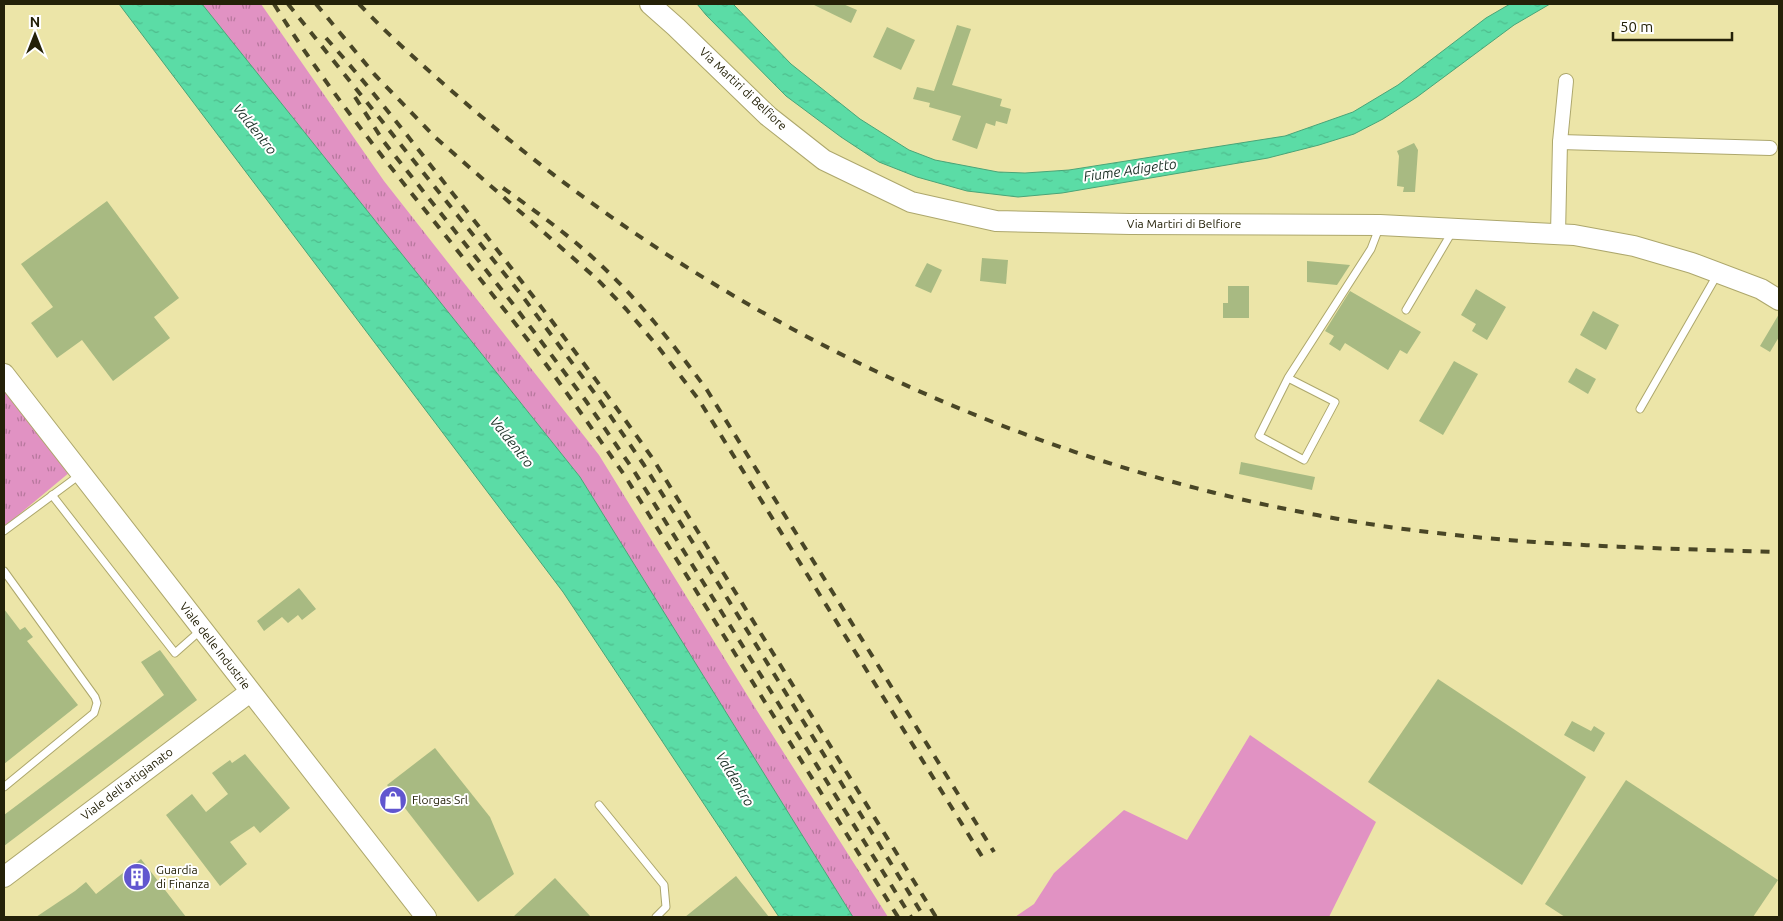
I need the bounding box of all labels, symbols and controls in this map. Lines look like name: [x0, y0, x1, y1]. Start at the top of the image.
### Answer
north arrow: [10, 10, 60, 60]
scale bar: [1613, 10, 1732, 42]
text: N: [30, 14, 40, 30]
text: 50 m: [1620, 18, 1653, 35]
street label: Via Martiri di Belfiore: [697, 45, 790, 132]
water label: Valdentro: [230, 100, 281, 158]
water label: Fiume Adigetto: [1082, 155, 1178, 184]
street label: Via Martiri di Belfiore: [1127, 217, 1241, 230]
water label: Valdentro: [487, 413, 538, 471]
street label: Viale delle Industrie: [177, 600, 253, 692]
street label: Viale dell'artigianato: [78, 745, 175, 822]
water label: Valdentro: [713, 749, 758, 809]
shop icon: Florgas Srl: [378, 785, 408, 815]
place label: Florgas Srl: [412, 793, 468, 806]
building icon: Guardia di Finanza: [122, 862, 152, 892]
place label: Guardia di Finanza: [156, 863, 209, 890]

